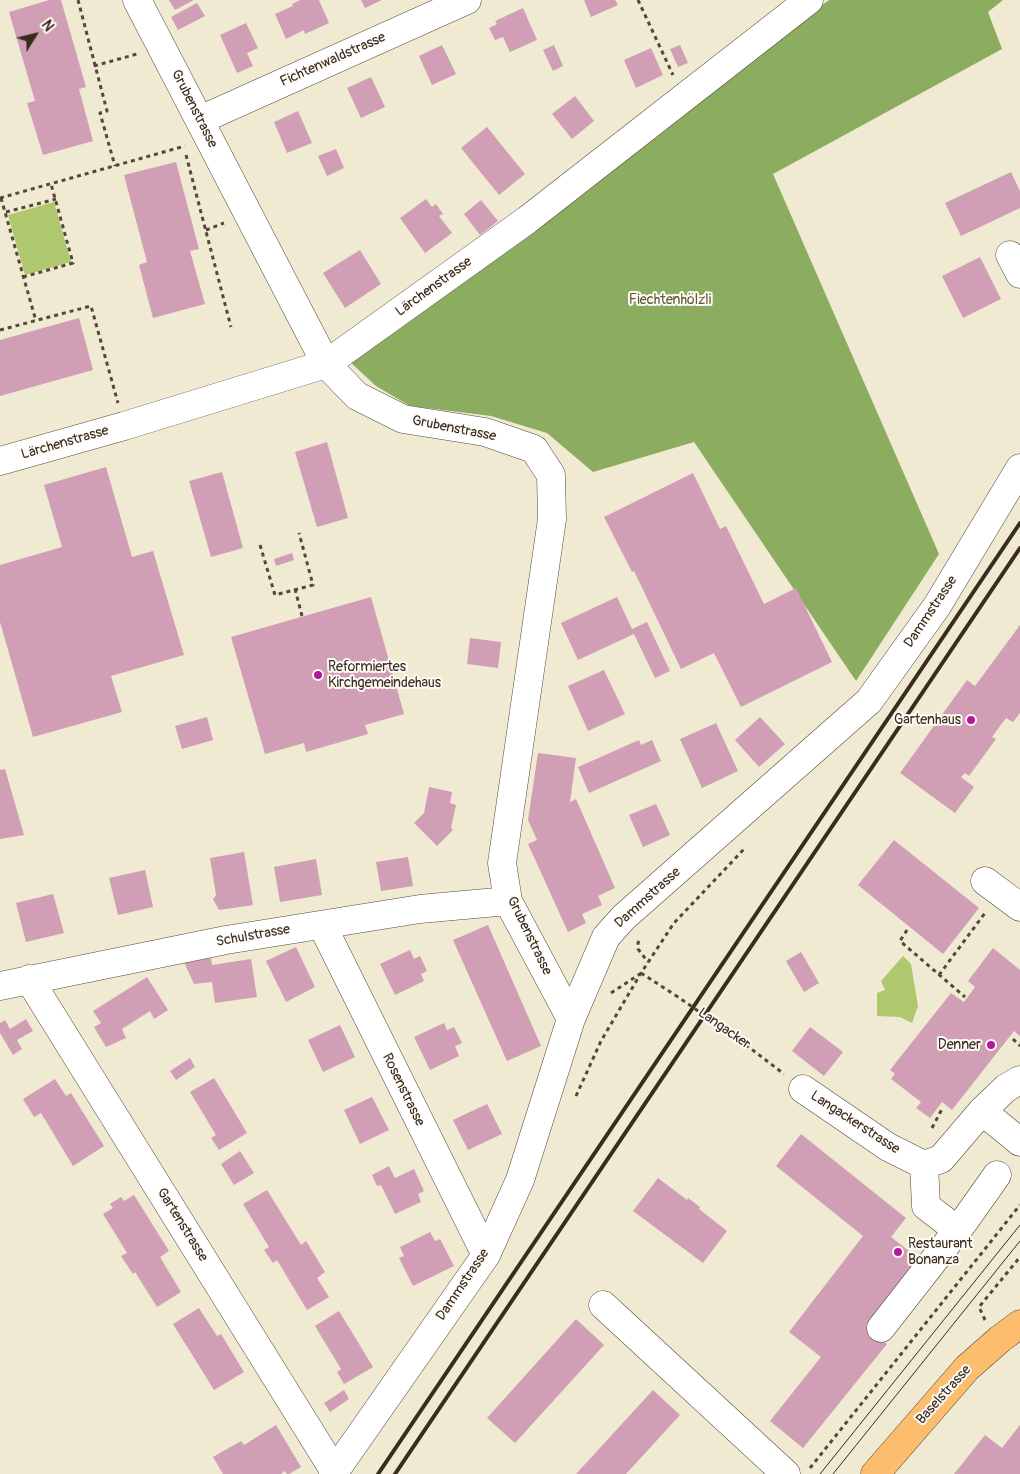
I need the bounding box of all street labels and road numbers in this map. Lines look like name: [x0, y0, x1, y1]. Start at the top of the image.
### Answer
street label: Fichtenwaldstrasse: [278, 29, 388, 91]
street label: Grubenstrasse: [167, 67, 221, 151]
street label: Lärchenstrasse: [393, 254, 475, 320]
street label: Grubenstrasse: [411, 413, 497, 445]
street label: Lärchenstrasse: [19, 422, 111, 464]
street label: Dammstrasse: [901, 573, 961, 651]
street label: Dammstrasse: [612, 864, 684, 932]
street label: Grubenstrasse: [503, 894, 555, 978]
street label: Schulstrasse: [215, 921, 291, 951]
street label: Langacker: [694, 1005, 754, 1053]
street label: Rosenstrasse: [378, 1051, 428, 1129]
street label: Langackerstrasse: [807, 1088, 903, 1158]
street label: Gartenstrasse: [153, 1185, 211, 1265]
street label: Dammstrasse: [433, 1246, 493, 1324]
street label: Baselstrasse: [913, 1362, 975, 1428]

